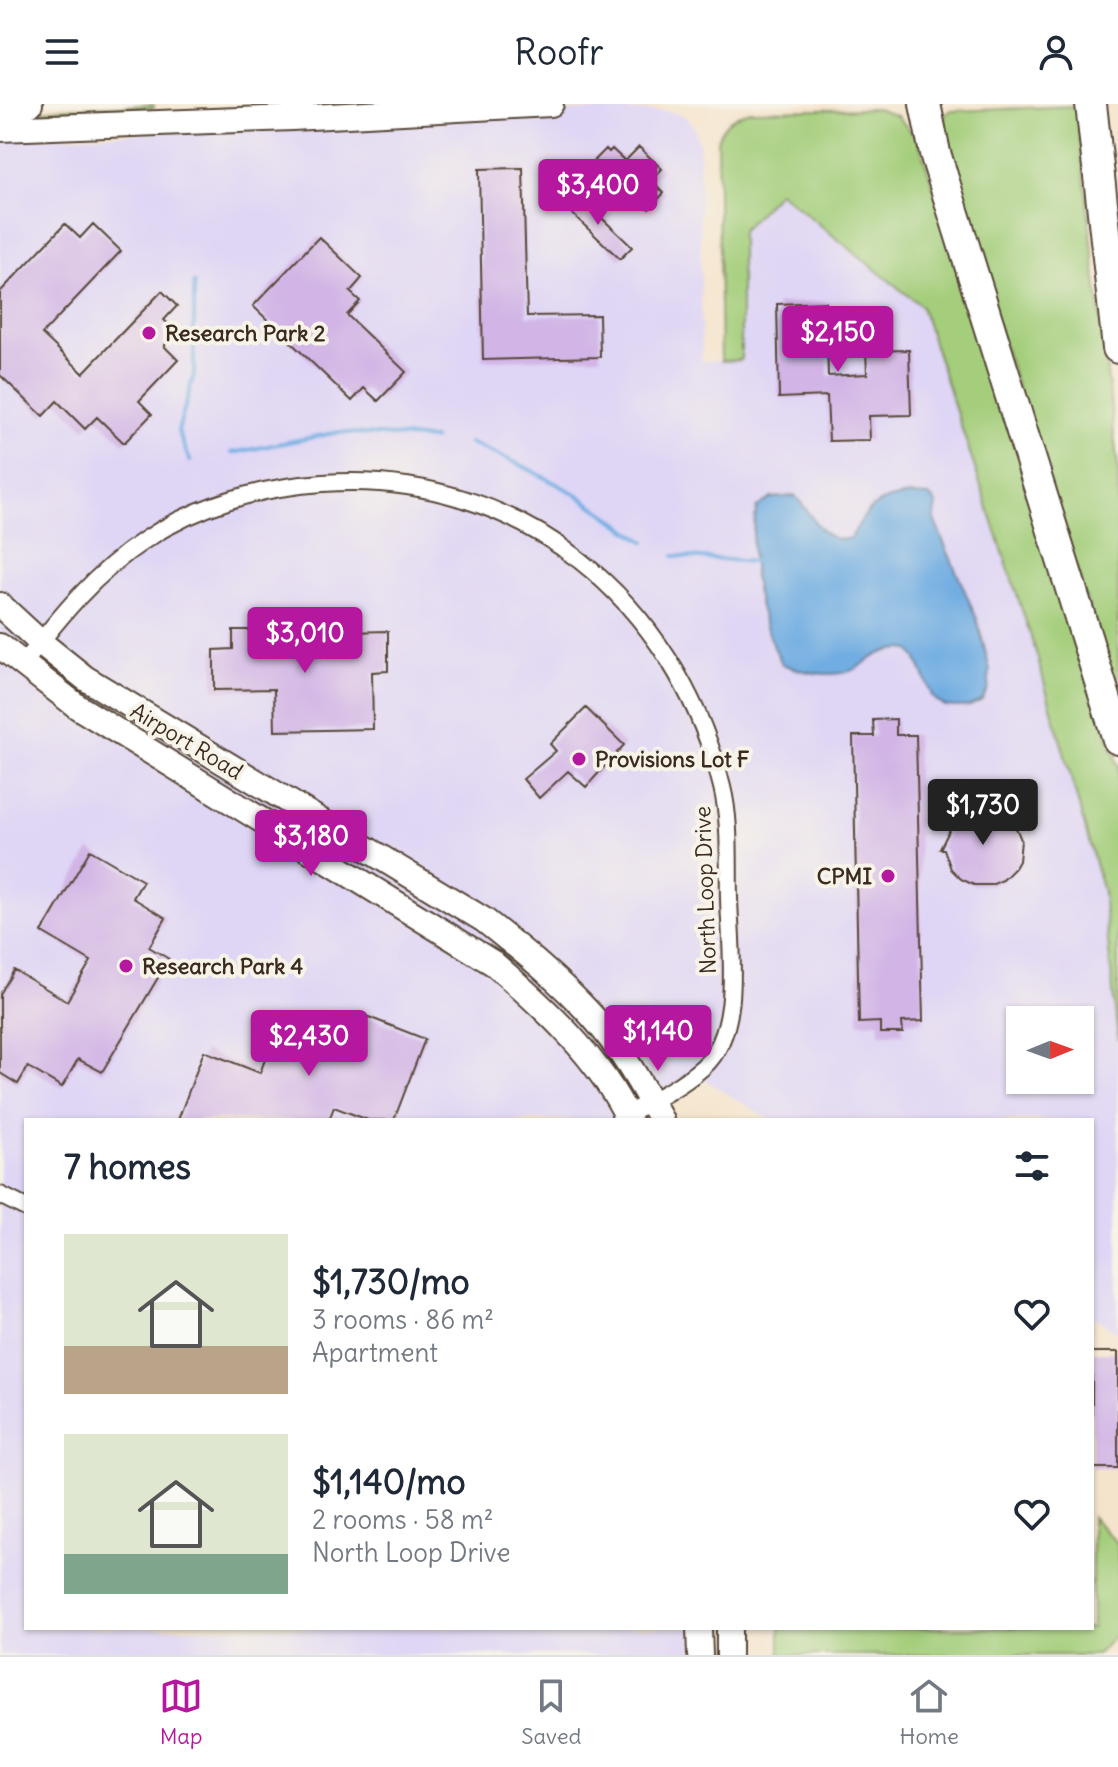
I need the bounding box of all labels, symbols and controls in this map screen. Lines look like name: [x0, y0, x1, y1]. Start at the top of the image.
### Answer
icon: menu: [40, 30, 84, 74]
text: Roofr: [514, 30, 604, 75]
icon: person: [1034, 30, 1078, 74]
pin: $3,400: [533, 159, 663, 227]
text: $3,400: [556, 168, 640, 201]
pin: $2,150: [773, 306, 903, 374]
text: $2,150: [800, 315, 876, 348]
place label: Research Park 2: [165, 319, 325, 347]
marker: Research Park 2: [140, 324, 158, 342]
pin: $3,010: [240, 607, 370, 675]
text: $3,010: [265, 616, 345, 649]
street label: Airport Road: [126, 697, 248, 786]
place label: Provisions Lot F: [595, 745, 750, 773]
marker: Provisions Lot F: [570, 750, 588, 768]
pin: $1,730: [918, 779, 1048, 847]
text: $1,730: [946, 788, 1020, 821]
street label: North Loop Drive: [688, 806, 722, 974]
pin: $3,180: [246, 810, 376, 878]
text: $3,180: [273, 819, 349, 852]
place label: CPMI: [817, 862, 872, 890]
marker: CPMI: [879, 867, 897, 885]
place label: Research Park 4: [142, 952, 303, 980]
marker: Research Park 4: [117, 957, 135, 975]
pin: $1,140: [593, 1005, 723, 1073]
north arrow: [1006, 1006, 1094, 1094]
map controls: [1006, 1006, 1094, 1094]
pin: $2,430: [244, 1010, 374, 1078]
text: $1,140: [622, 1014, 694, 1047]
text: $2,430: [269, 1019, 349, 1052]
icon: filters: [1010, 1144, 1054, 1188]
text: 7 homes: [64, 1145, 191, 1188]
text: $1,730/mo: [312, 1260, 470, 1303]
icon: home: [128, 1266, 224, 1362]
icon: heart: [1010, 1292, 1054, 1336]
text: 3 rooms · 86 m²: [312, 1303, 494, 1336]
text: Apartment: [312, 1336, 438, 1369]
text: $1,140/mo: [312, 1460, 466, 1503]
icon: home: [128, 1466, 224, 1562]
icon: heart: [1010, 1492, 1054, 1536]
text: 2 rooms · 58 m²: [312, 1503, 493, 1536]
text: North Loop Drive: [312, 1536, 510, 1569]
tab: Map: [159, 1674, 203, 1750]
tab: Saved: [521, 1674, 581, 1750]
tab: Home: [900, 1674, 959, 1750]

